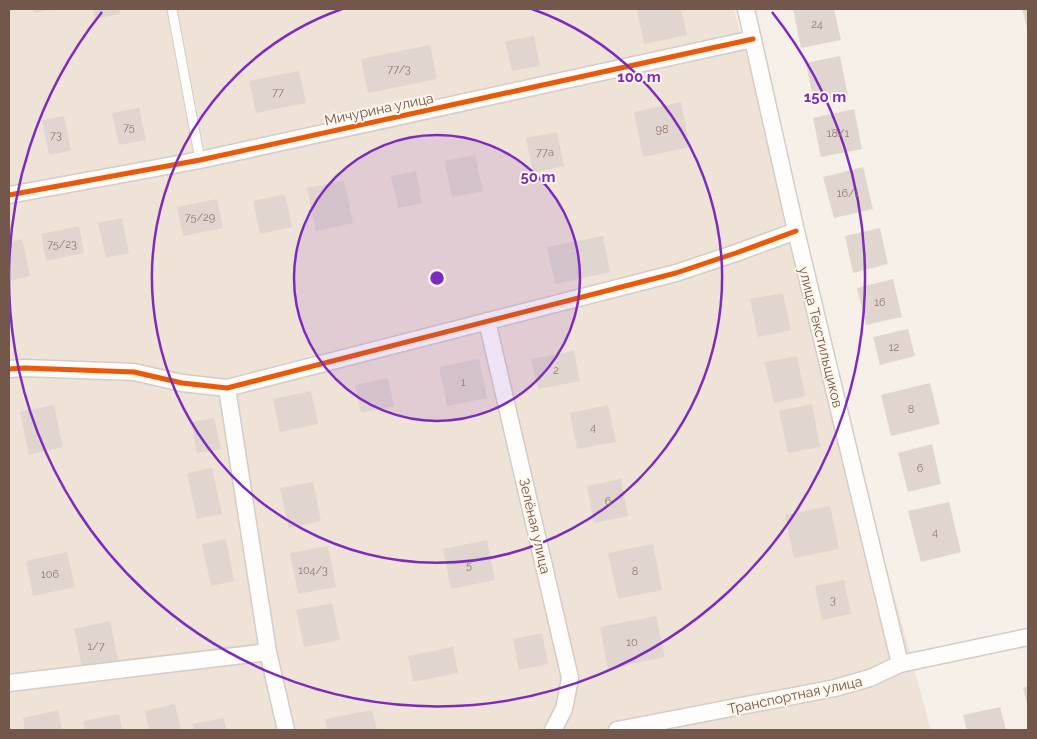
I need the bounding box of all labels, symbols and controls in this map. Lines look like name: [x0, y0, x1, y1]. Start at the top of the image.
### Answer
house number: 24: [811, 18, 823, 31]
house number: 77/3: [387, 63, 411, 76]
text: 100 m: [617, 68, 661, 86]
house number: 77: [272, 86, 284, 99]
text: 150 m: [804, 88, 846, 106]
street label: Мичурина улица: [323, 90, 435, 128]
house number: 75: [123, 121, 135, 134]
house number: 98: [656, 123, 668, 136]
house number: 18/1: [827, 127, 849, 140]
house number: 73: [50, 129, 62, 142]
house number: 77а: [536, 146, 554, 159]
text: 50 m: [520, 168, 556, 186]
house number: 16/1: [837, 187, 860, 200]
house number: 75/29: [185, 211, 215, 224]
house number: 75/23: [47, 238, 77, 251]
street label: улица Текстильщиков: [796, 265, 846, 409]
centre of rings: [428, 269, 446, 287]
house number: 16: [874, 296, 886, 309]
house number: 12: [889, 341, 899, 354]
house number: 2: [553, 364, 559, 377]
house number: 1: [461, 376, 466, 389]
house number: 8: [908, 403, 914, 416]
house number: 4: [590, 421, 596, 434]
house number: 6: [917, 462, 924, 475]
street label: Зелёная улица: [516, 477, 554, 575]
house number: 6: [605, 495, 612, 508]
house number: 4: [932, 526, 938, 539]
house number: 5: [466, 559, 472, 572]
house number: 104/3: [298, 564, 328, 577]
house number: 8: [632, 565, 638, 578]
house number: 106: [41, 568, 59, 581]
house number: 3: [830, 594, 836, 607]
house number: 10: [626, 636, 638, 649]
house number: 1/7: [87, 640, 105, 653]
street label: Транспортная улица: [726, 673, 864, 717]

